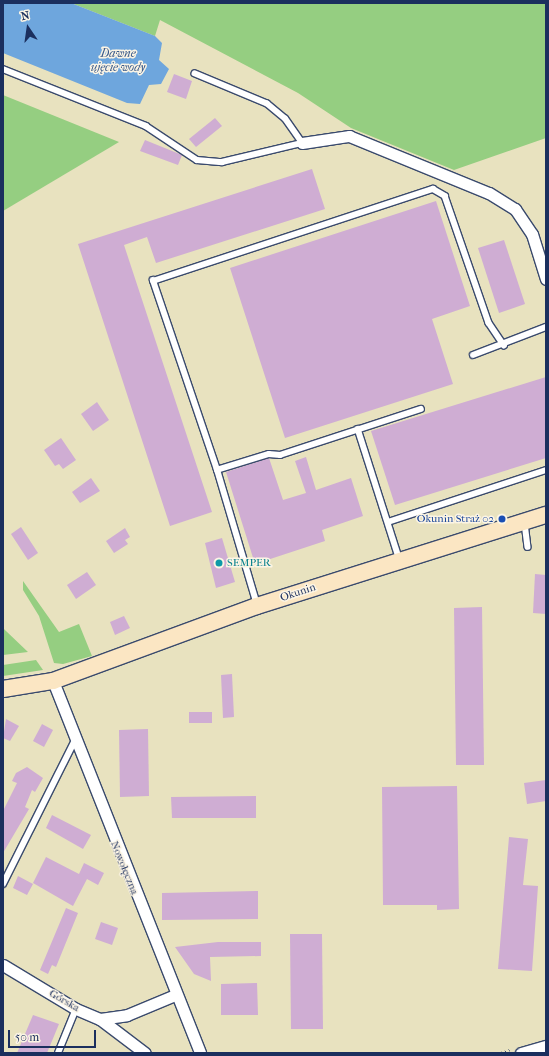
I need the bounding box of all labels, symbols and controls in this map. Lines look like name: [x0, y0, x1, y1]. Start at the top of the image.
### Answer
north arrow: [8, 8, 48, 48]
text: N: [20, 9, 31, 23]
water label: Dawne ujęcie wody: [91, 47, 145, 75]
place label: Okunin Straż 02: [417, 512, 494, 526]
marker: Okunin Straż 02: [497, 514, 507, 524]
place label: SEMPER: [227, 556, 271, 570]
marker: SEMPER: [214, 558, 224, 568]
street label: Okunin: [279, 581, 317, 605]
street label: Nowołęczna: [107, 839, 141, 897]
street label: Górska: [47, 987, 81, 1015]
scale bar: [10, 1022, 98, 1048]
text: 50 m: [15, 1030, 39, 1044]

